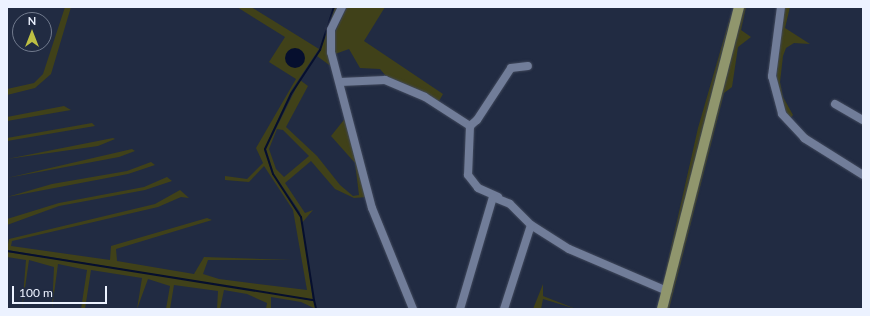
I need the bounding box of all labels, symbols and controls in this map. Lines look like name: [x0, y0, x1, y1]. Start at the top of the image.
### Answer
north arrow: [12, 12, 52, 52]
text: N: [28, 14, 36, 27]
scale bar: [14, 278, 109, 304]
text: 100 m: [19, 285, 53, 300]

